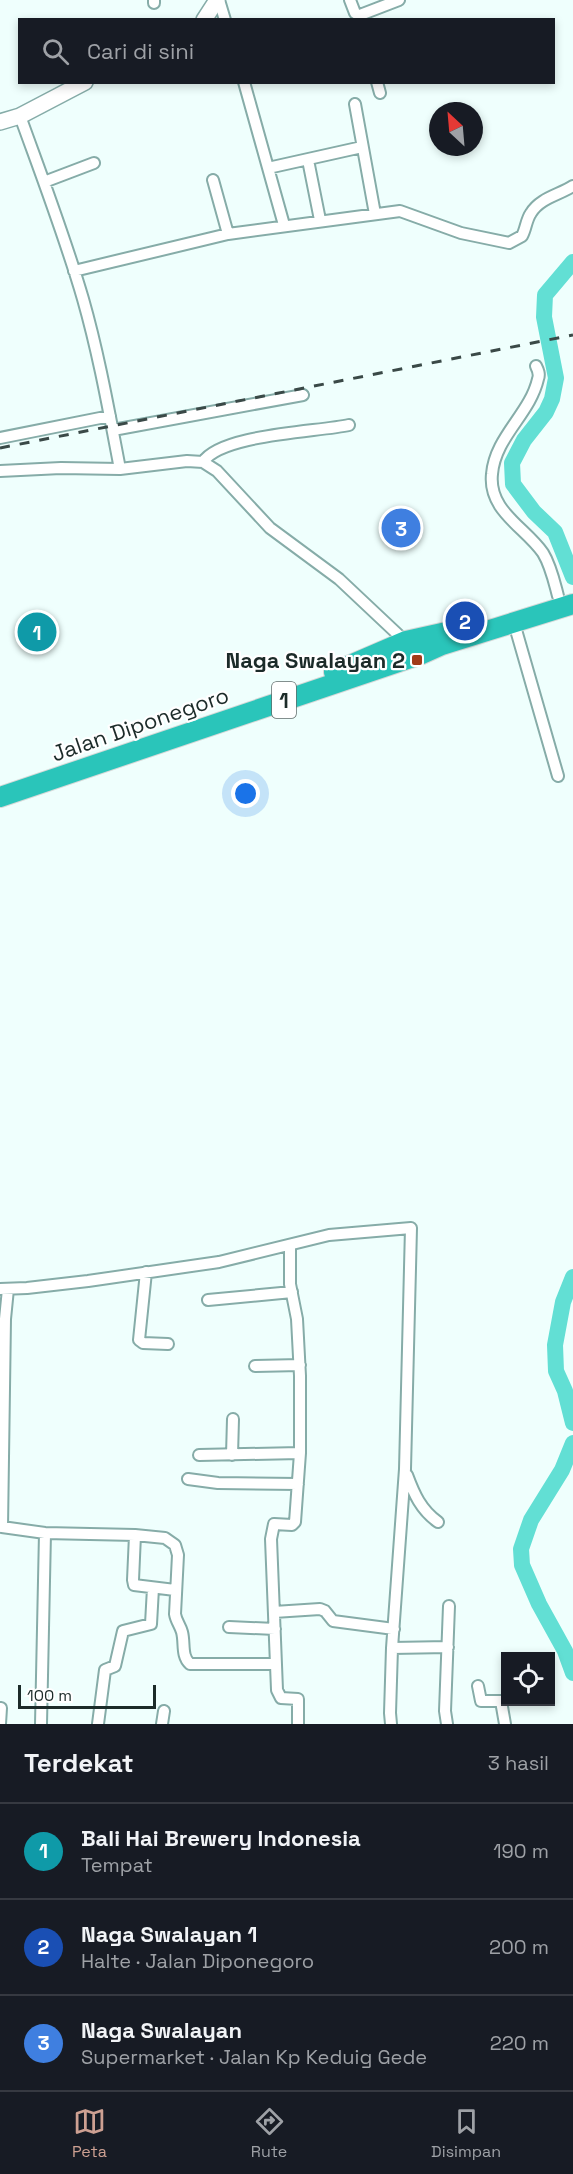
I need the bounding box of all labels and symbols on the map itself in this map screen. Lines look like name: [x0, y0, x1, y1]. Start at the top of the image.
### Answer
north arrow: [429, 102, 483, 156]
pin: 3: [382, 506, 420, 550]
pin: 2: [446, 598, 484, 644]
pin: 1: [18, 610, 57, 654]
place label: Naga Swalayan 2: [225, 646, 405, 674]
marker: Naga Swalayan 2: [410, 653, 424, 667]
street label: Jalan Diponegoro: [48, 681, 232, 767]
road number: 1: [272, 682, 296, 718]
your location: [231, 779, 260, 808]
scale bar: [18, 1682, 156, 1710]

